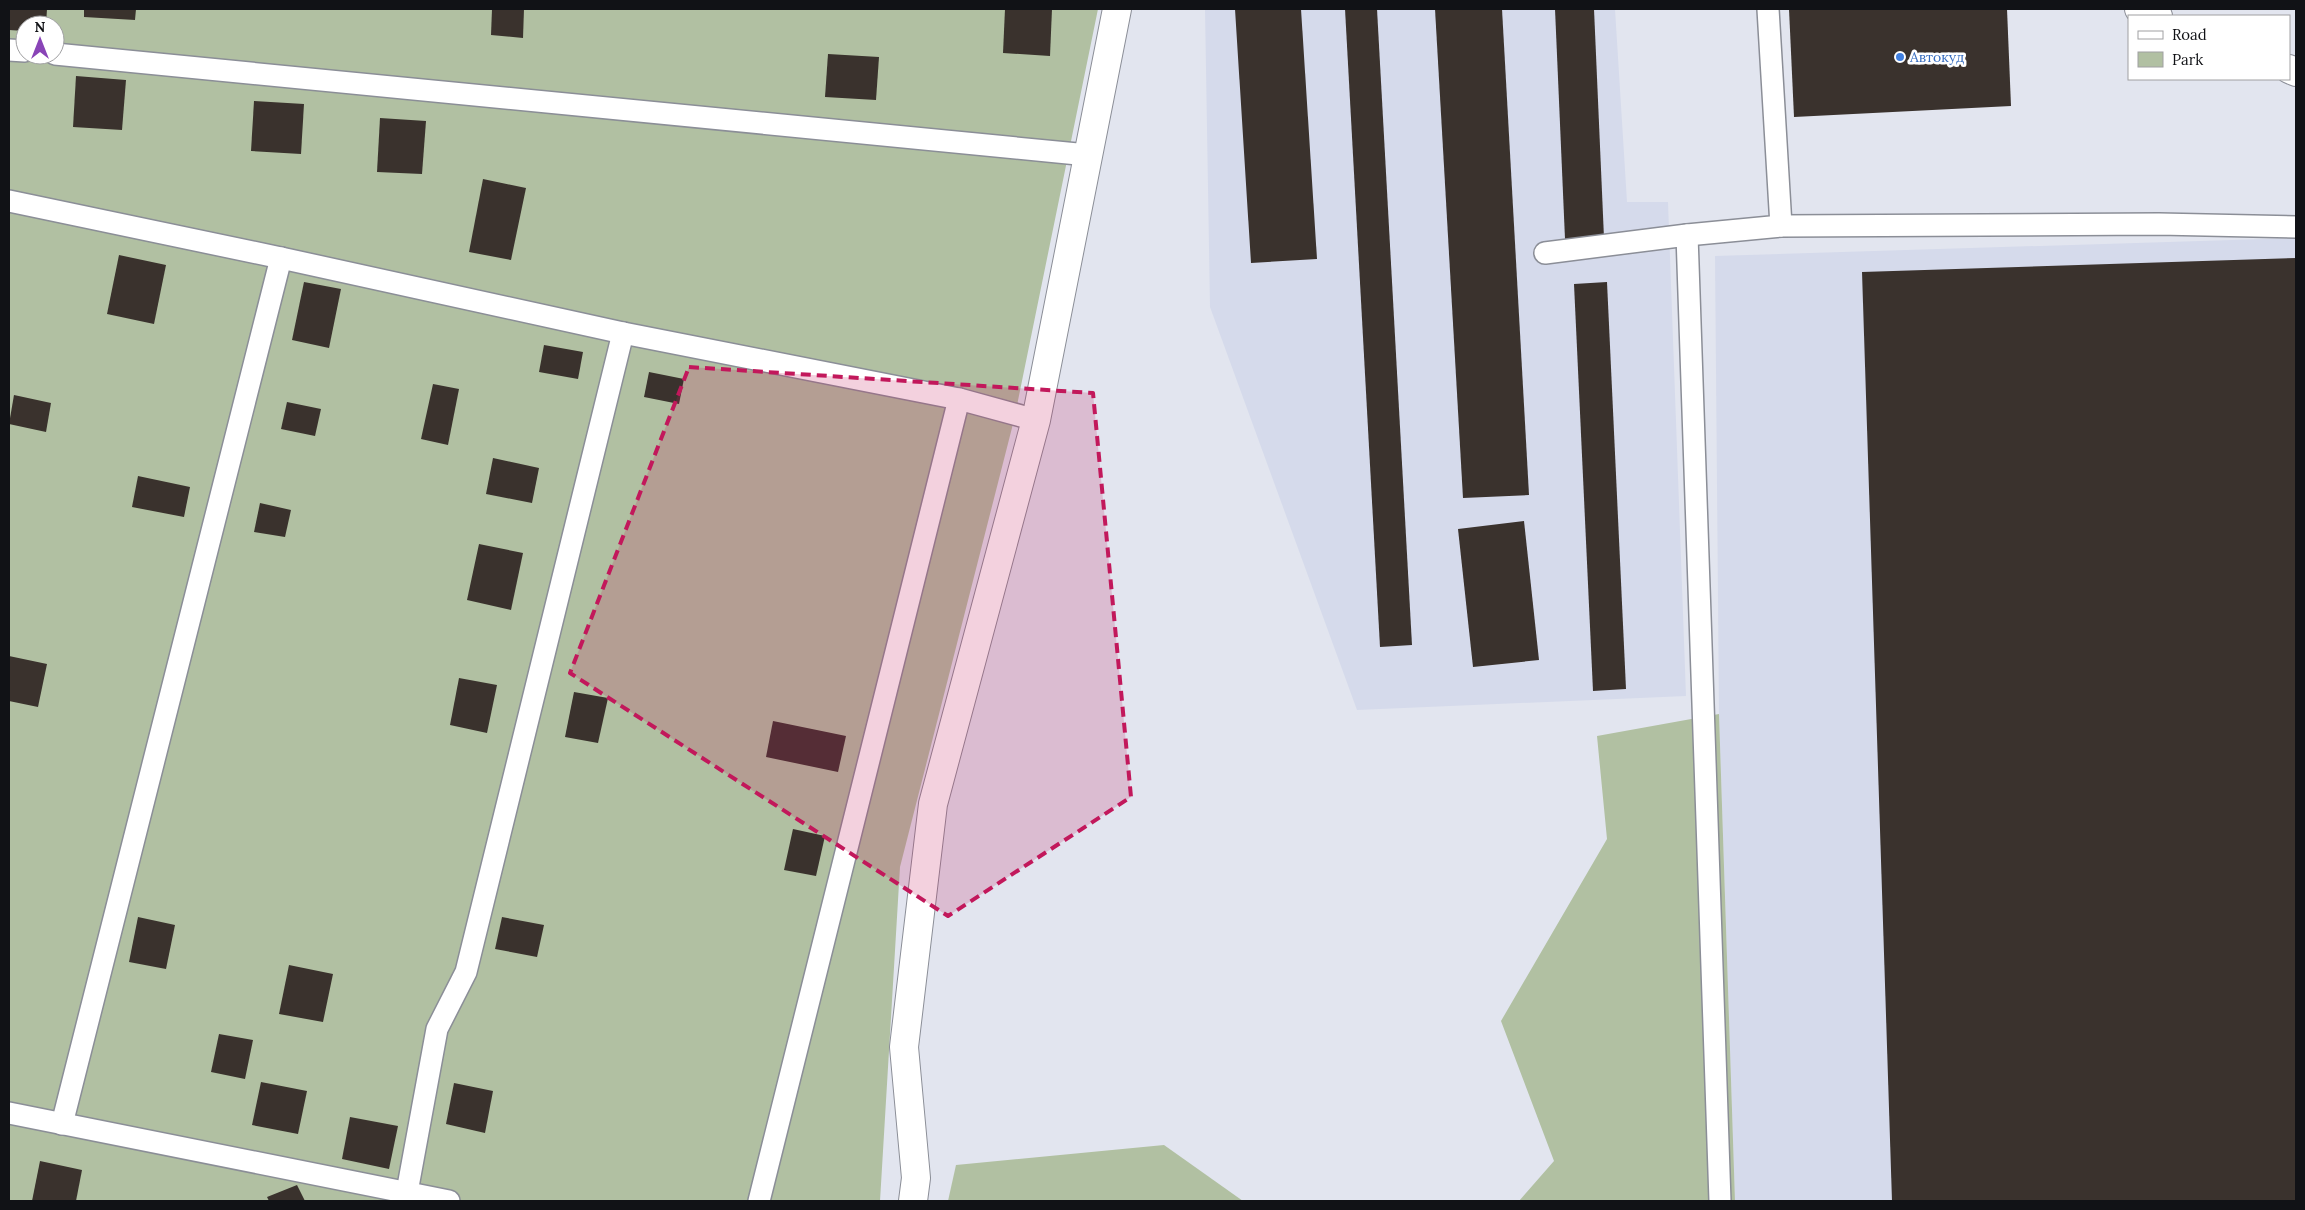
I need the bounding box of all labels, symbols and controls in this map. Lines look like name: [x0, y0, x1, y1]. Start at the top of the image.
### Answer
north arrow: [15, 15, 65, 65]
legend: [2128, 15, 2290, 80]
text: N: [35, 18, 46, 36]
text: Road: [2172, 25, 2207, 44]
place label: Автокуд: [1909, 48, 1964, 66]
text: Park: [2172, 50, 2203, 69]
marker: Автокуд: [1894, 51, 1906, 63]

